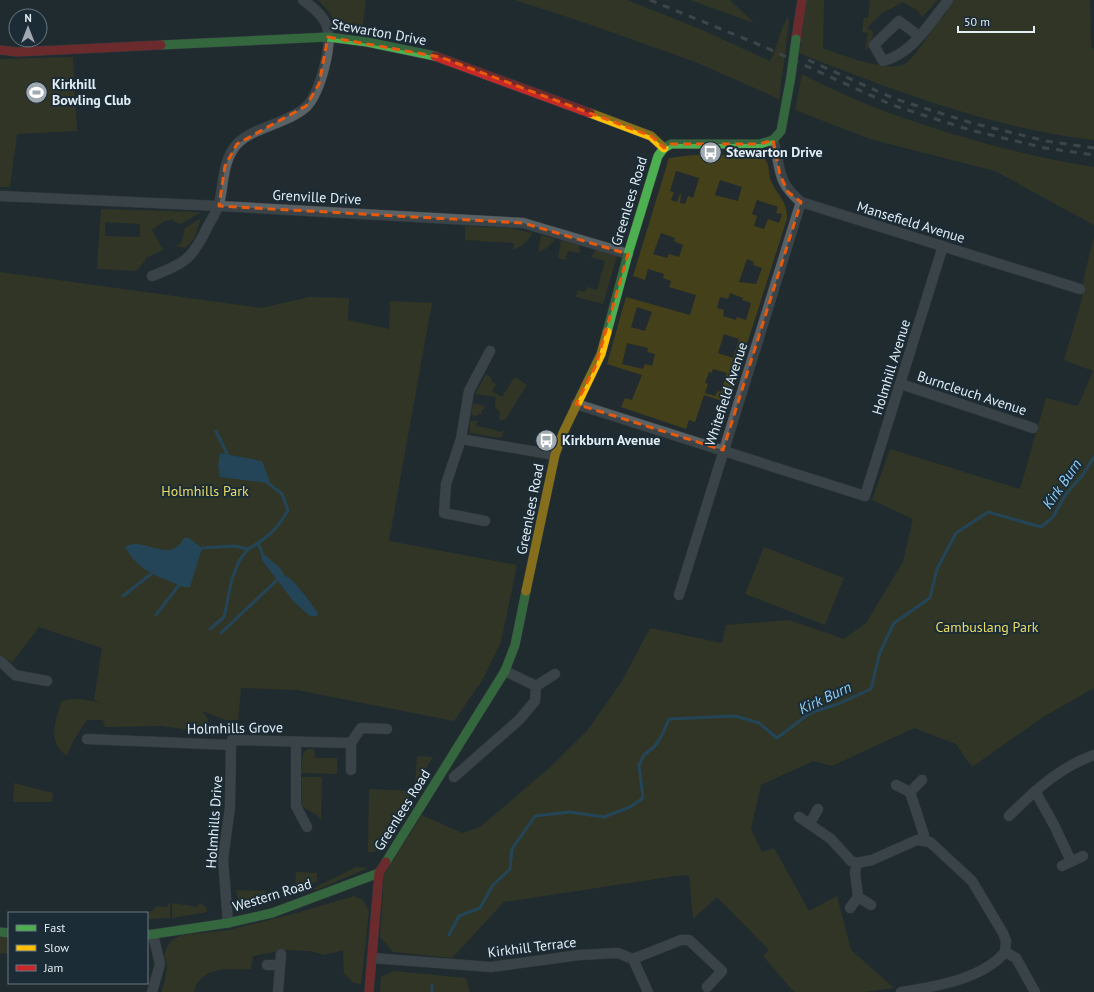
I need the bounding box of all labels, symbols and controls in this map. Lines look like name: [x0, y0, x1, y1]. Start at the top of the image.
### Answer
north arrow: [8, 8, 48, 48]
scale bar: [958, 8, 1034, 34]
text: N: [24, 11, 32, 25]
text: 50 m: [964, 14, 990, 29]
street label: Stewarton Drive: [330, 15, 428, 49]
place label: Kirkhill Bowling Club: [52, 75, 132, 109]
sports icon: Kirkhill Bowling Club: [24, 79, 50, 105]
bus stop icon: Stewarton Drive: [697, 139, 723, 165]
place label: Stewarton Drive: [726, 143, 823, 161]
street label: Greenlees Road: [607, 154, 651, 248]
street label: Grenville Drive: [272, 186, 362, 208]
street label: Mansefield Avenue: [855, 197, 967, 247]
street label: Holmhill Avenue: [868, 317, 914, 417]
street label: Whitefield Avenue: [701, 340, 751, 448]
street label: Burncleuch Avenue: [915, 367, 1029, 419]
bus stop icon: Kirkburn Avenue: [534, 427, 560, 453]
place label: Kirkburn Avenue: [562, 431, 660, 449]
water label: Kirk Burn: [1038, 455, 1086, 512]
street label: Greenlees Road: [512, 462, 548, 556]
park label: Holmhills Park: [161, 482, 249, 500]
park label: Cambuslang Park: [936, 618, 1039, 636]
water label: Kirk Burn: [795, 677, 854, 718]
street label: Holmhills Grove: [187, 718, 283, 738]
street label: Greenlees Road: [370, 766, 434, 854]
street label: Holmhills Drive: [202, 775, 226, 869]
street label: Western Road: [230, 874, 314, 916]
legend: [8, 912, 148, 984]
text: Fast: [44, 920, 65, 935]
street label: Kirkhill Terrace: [487, 933, 577, 961]
text: Slow: [44, 940, 69, 955]
text: Jam: [43, 960, 63, 975]

